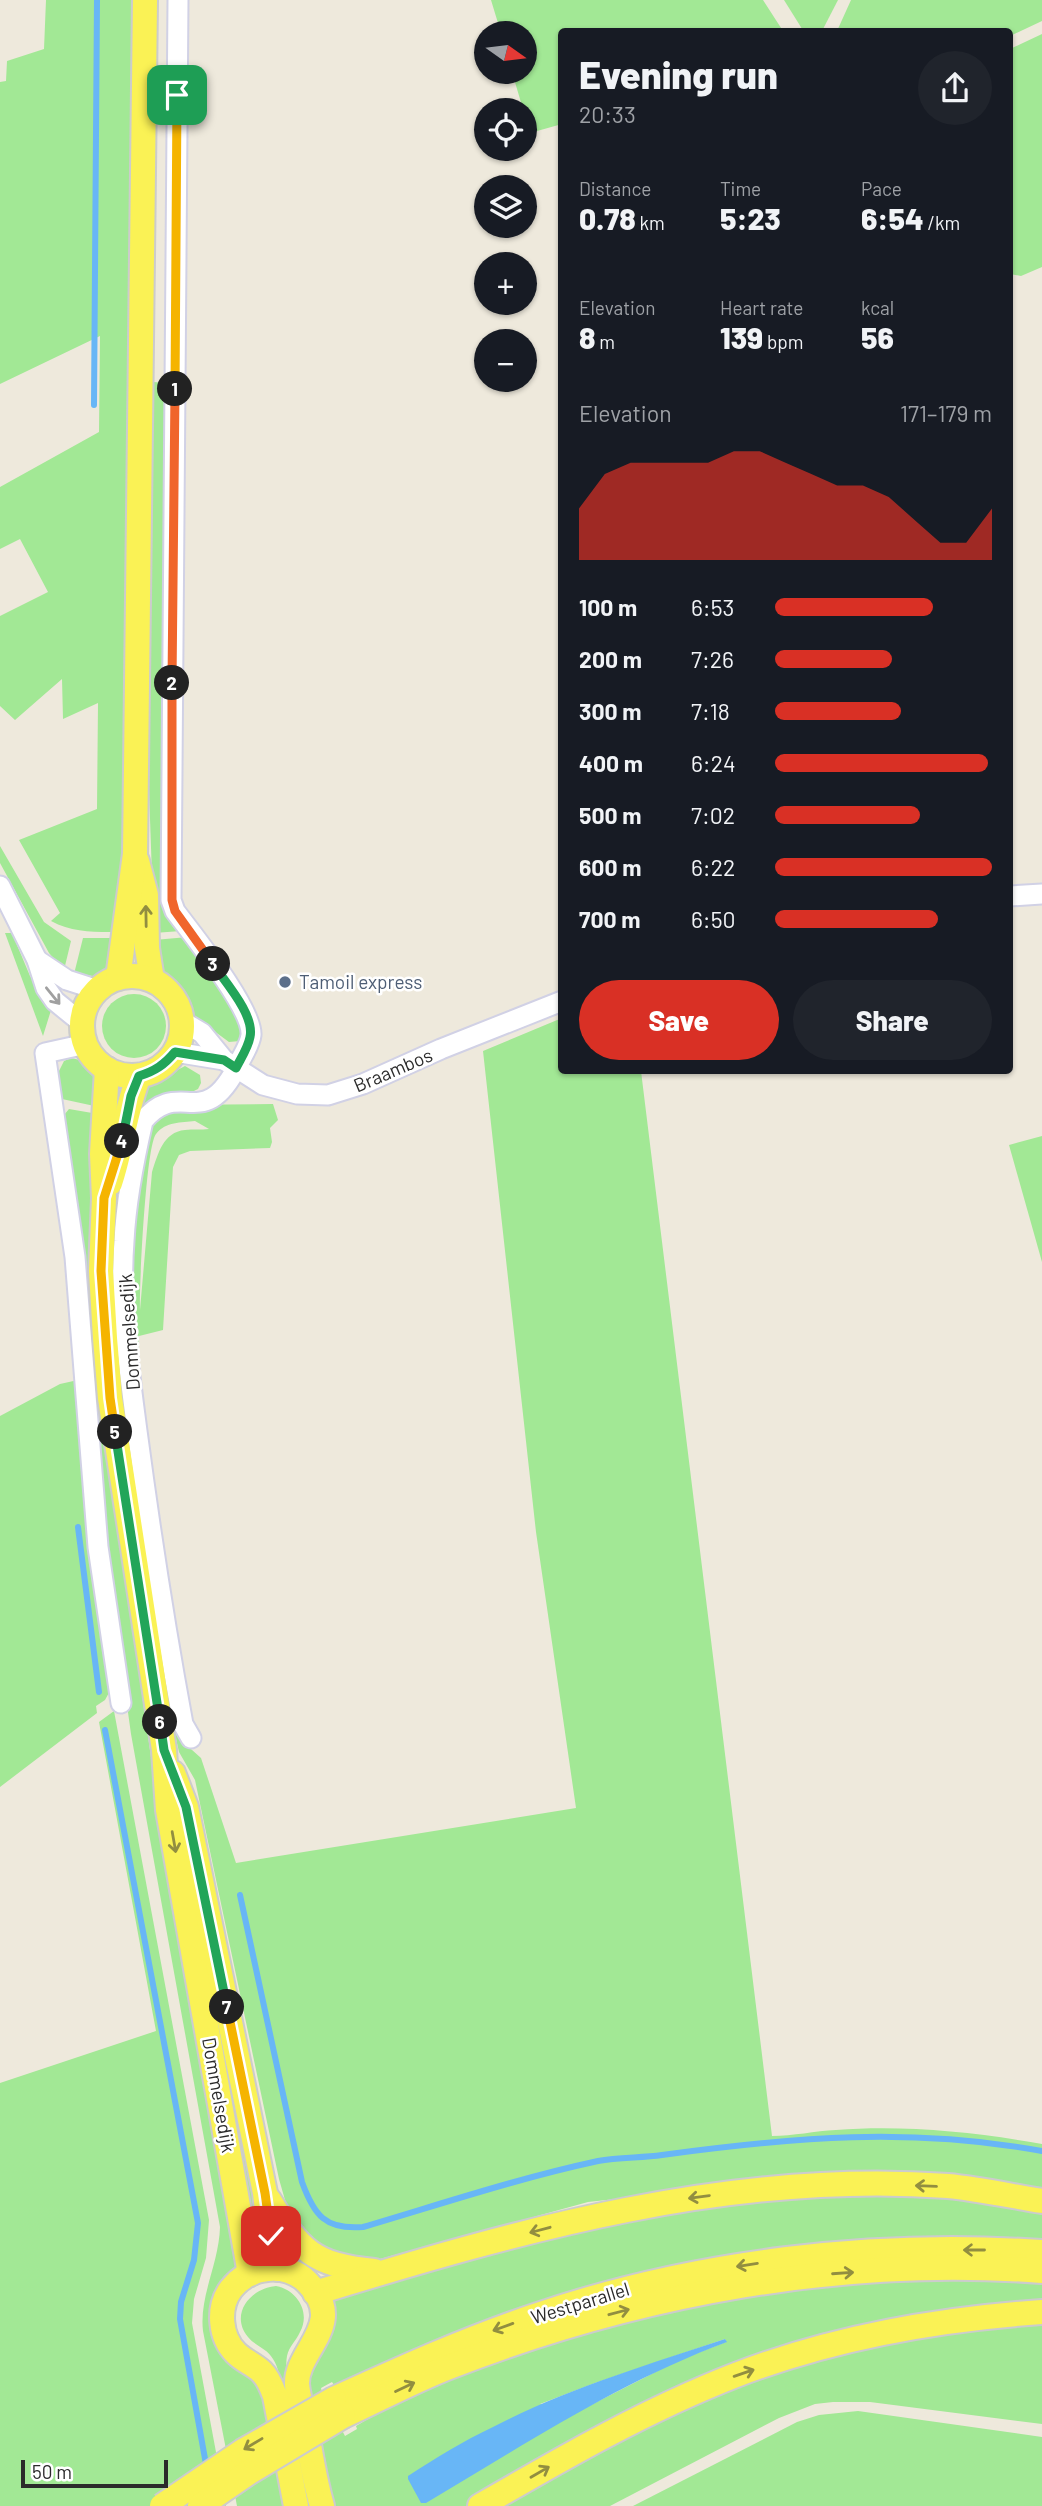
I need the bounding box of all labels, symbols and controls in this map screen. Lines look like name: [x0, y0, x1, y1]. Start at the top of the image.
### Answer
north arrow: [474, 21, 537, 84]
map controls: [474, 21, 537, 392]
text: Evening run: [579, 51, 778, 97]
button: share: [918, 51, 992, 125]
pin: [147, 65, 207, 125]
icon: arrive: [158, 76, 196, 114]
button: locate: [474, 98, 537, 161]
text: 20:33: [579, 100, 636, 128]
button: layers: [474, 175, 537, 238]
text: Distance: [579, 177, 651, 200]
text: Time: [720, 177, 761, 200]
text: Pace: [861, 177, 902, 200]
text: 0.78: [579, 200, 636, 236]
text: 5:23: [720, 200, 781, 236]
text: 6:54: [861, 200, 924, 236]
text: km: [636, 211, 665, 234]
text: /km: [924, 211, 960, 234]
button: +: [474, 252, 537, 315]
text: Elevation: [579, 296, 656, 319]
text: Heart rate: [720, 296, 803, 319]
text: kcal: [861, 296, 894, 319]
text: 8: [579, 319, 595, 355]
text: 139: [720, 319, 763, 355]
text: 56: [861, 319, 894, 355]
button: −: [474, 329, 537, 392]
text: m: [595, 330, 615, 353]
text: bpm: [763, 330, 804, 353]
pin: 1: [158, 372, 192, 406]
text: 1: [171, 377, 178, 400]
text: Elevation: [579, 399, 672, 427]
text: 171–179 m: [900, 399, 992, 427]
text: 100 m: [579, 593, 637, 621]
text: 6:53: [691, 593, 734, 621]
text: 200 m: [579, 645, 642, 673]
text: 7:26: [691, 645, 734, 673]
pin: 2: [154, 666, 190, 700]
text: 2: [166, 671, 177, 694]
text: 300 m: [579, 697, 641, 725]
text: 7:18: [691, 697, 730, 725]
text: 400 m: [579, 749, 643, 777]
text: 6:24: [691, 749, 736, 777]
text: 500 m: [579, 801, 641, 829]
text: 7:02: [691, 801, 735, 829]
text: 600 m: [579, 853, 641, 881]
text: 6:22: [691, 853, 735, 881]
one-way arrow: [140, 905, 153, 928]
text: 700 m: [579, 905, 640, 933]
text: 6:50: [691, 905, 735, 933]
pin: 3: [196, 946, 230, 982]
text: 3: [207, 952, 218, 975]
place label: Tamoil express: [299, 970, 422, 993]
marker: Tamoil express: [277, 974, 293, 990]
button: Save: [579, 980, 779, 1060]
button: Share: [793, 980, 992, 1060]
one-way arrow: [46, 987, 61, 1005]
street label: Braambos: [350, 1043, 436, 1096]
pin: 4: [104, 1124, 140, 1158]
text: 4: [116, 1129, 127, 1152]
street label: Dommelsedijk: [113, 1273, 144, 1391]
pin: 5: [97, 1414, 132, 1450]
text: 5: [109, 1420, 120, 1443]
pin: 6: [142, 1704, 178, 1740]
text: 6: [154, 1710, 165, 1733]
one-way arrow: [168, 1830, 181, 1853]
pin: 7: [210, 1990, 244, 2024]
text: 7: [222, 1995, 231, 2018]
street label: Dommelsedijk: [198, 2036, 241, 2154]
one-way arrow: [915, 2179, 938, 2192]
one-way arrow: [688, 2191, 711, 2204]
pin: [241, 2206, 301, 2266]
icon: check: [252, 2217, 290, 2255]
one-way arrow: [529, 2224, 552, 2237]
one-way arrow: [963, 2243, 986, 2257]
one-way arrow: [736, 2258, 759, 2271]
one-way arrow: [831, 2266, 853, 2279]
street label: Westparallel: [528, 2277, 632, 2328]
one-way arrow: [607, 2305, 630, 2318]
one-way arrow: [493, 2322, 515, 2334]
one-way arrow: [733, 2366, 755, 2379]
one-way arrow: [394, 2380, 415, 2394]
one-way arrow: [244, 2438, 264, 2452]
scale bar: [21, 2457, 168, 2489]
text: 50 m: [32, 2460, 72, 2483]
one-way arrow: [529, 2465, 549, 2479]

